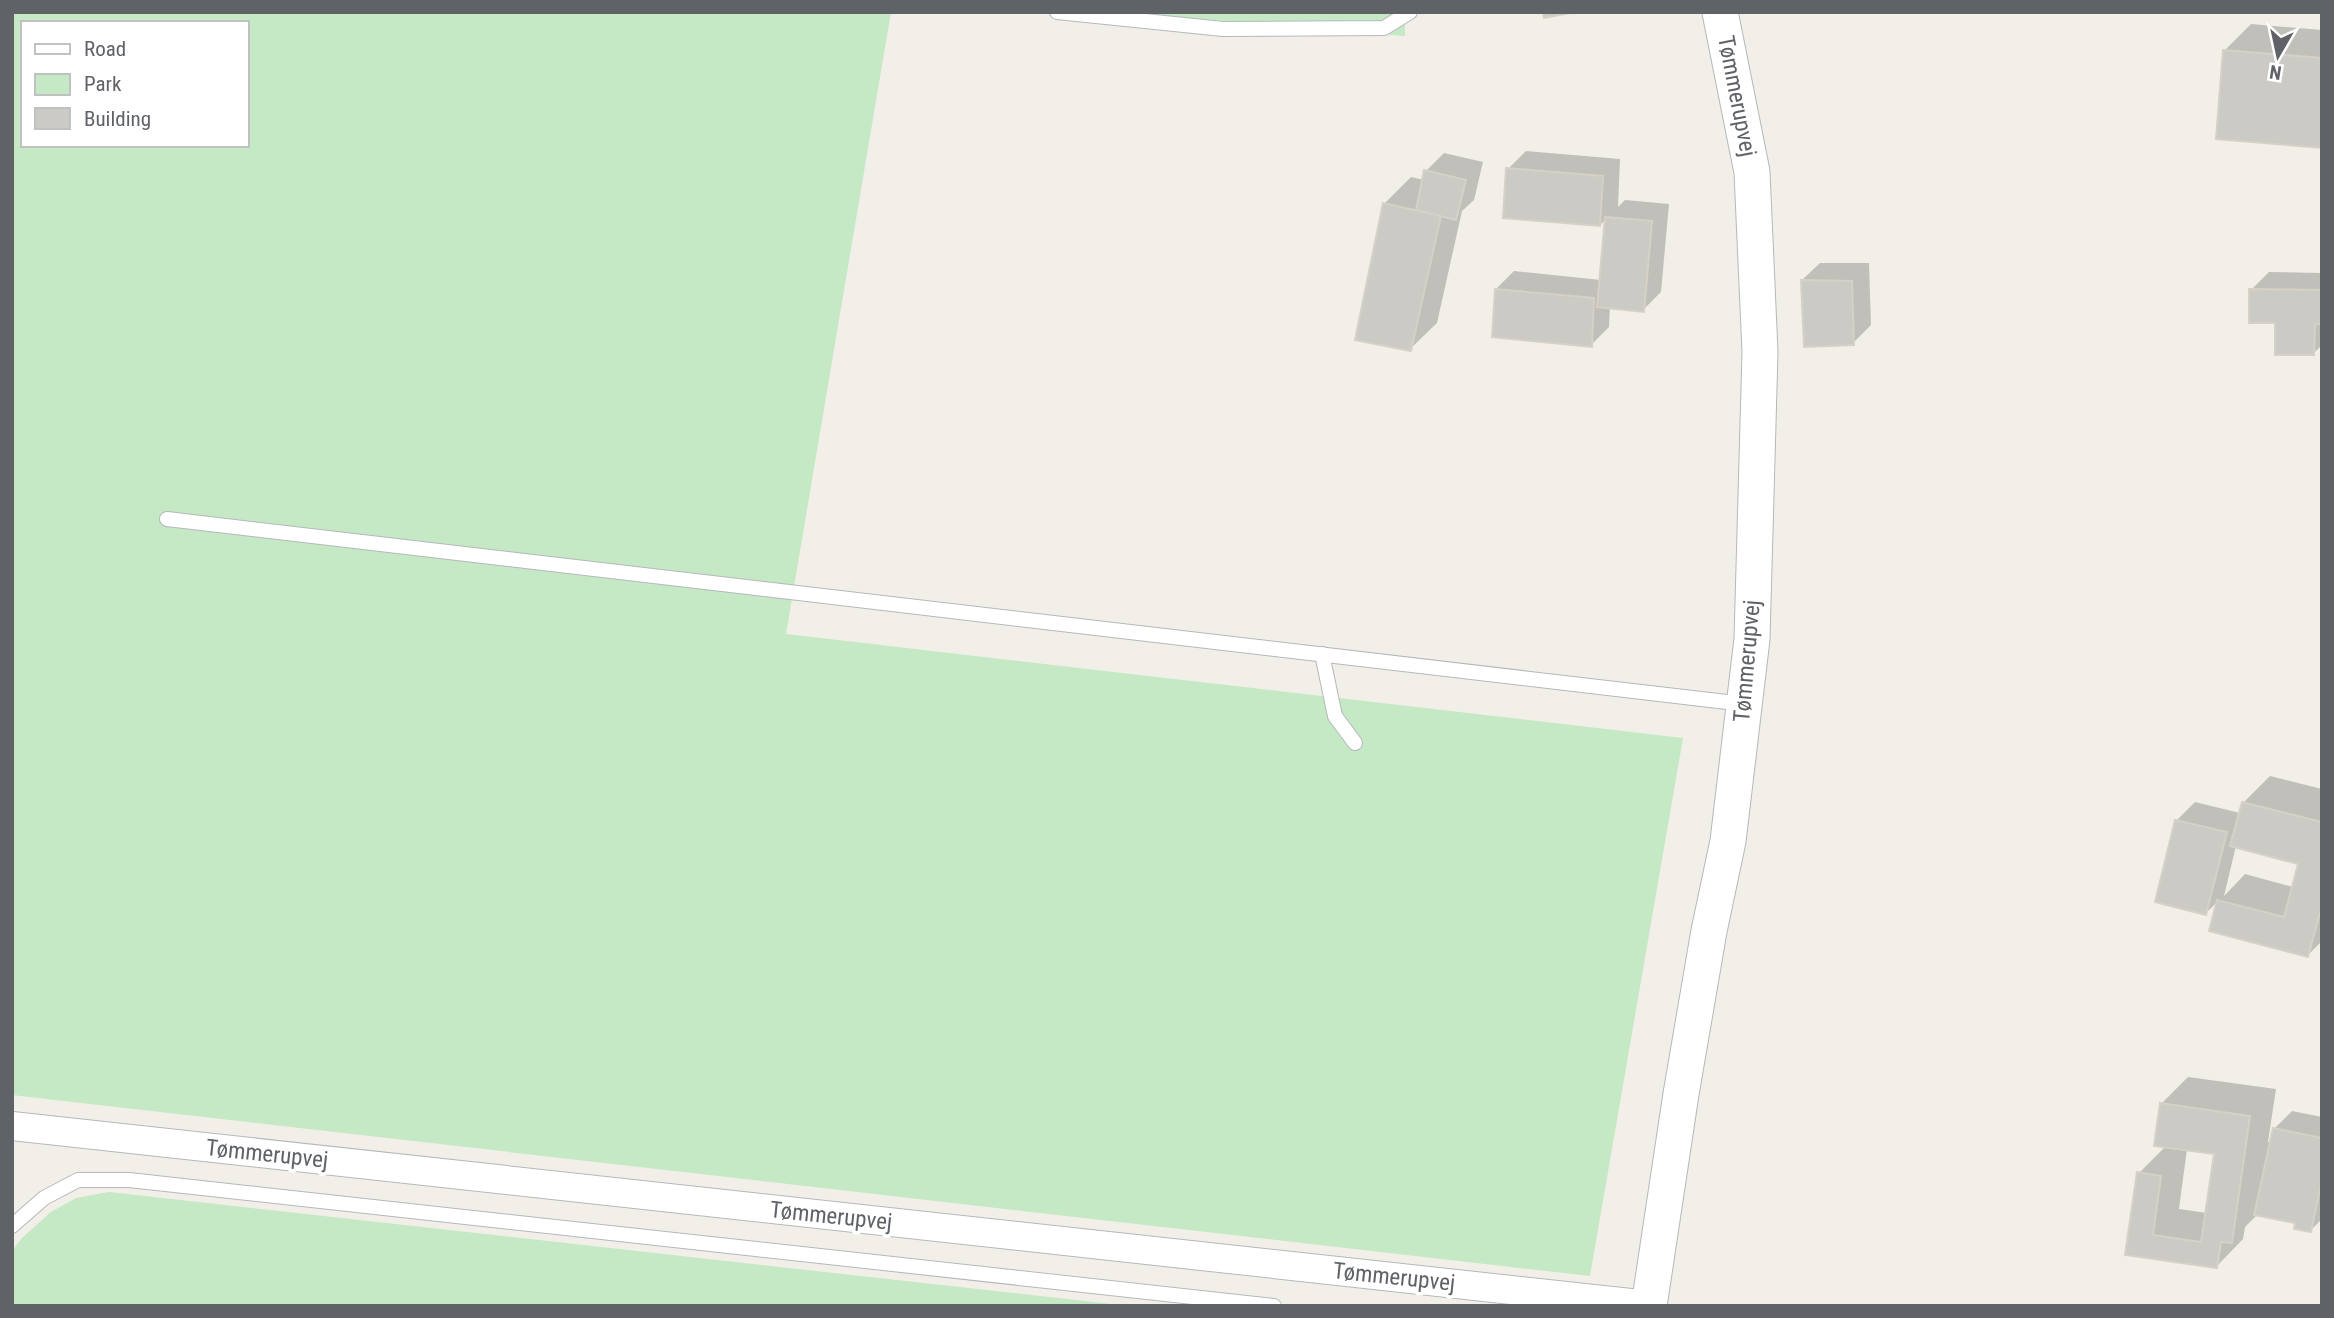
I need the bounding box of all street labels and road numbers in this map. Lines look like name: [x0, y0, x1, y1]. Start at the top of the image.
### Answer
street label: Tømmerupvej: [1712, 33, 1762, 159]
street label: Tømmerupvej: [1728, 599, 1766, 723]
street label: Tømmerupvej: [205, 1134, 329, 1174]
street label: Tømmerupvej: [769, 1196, 893, 1236]
street label: Tømmerupvej: [1332, 1257, 1456, 1297]

